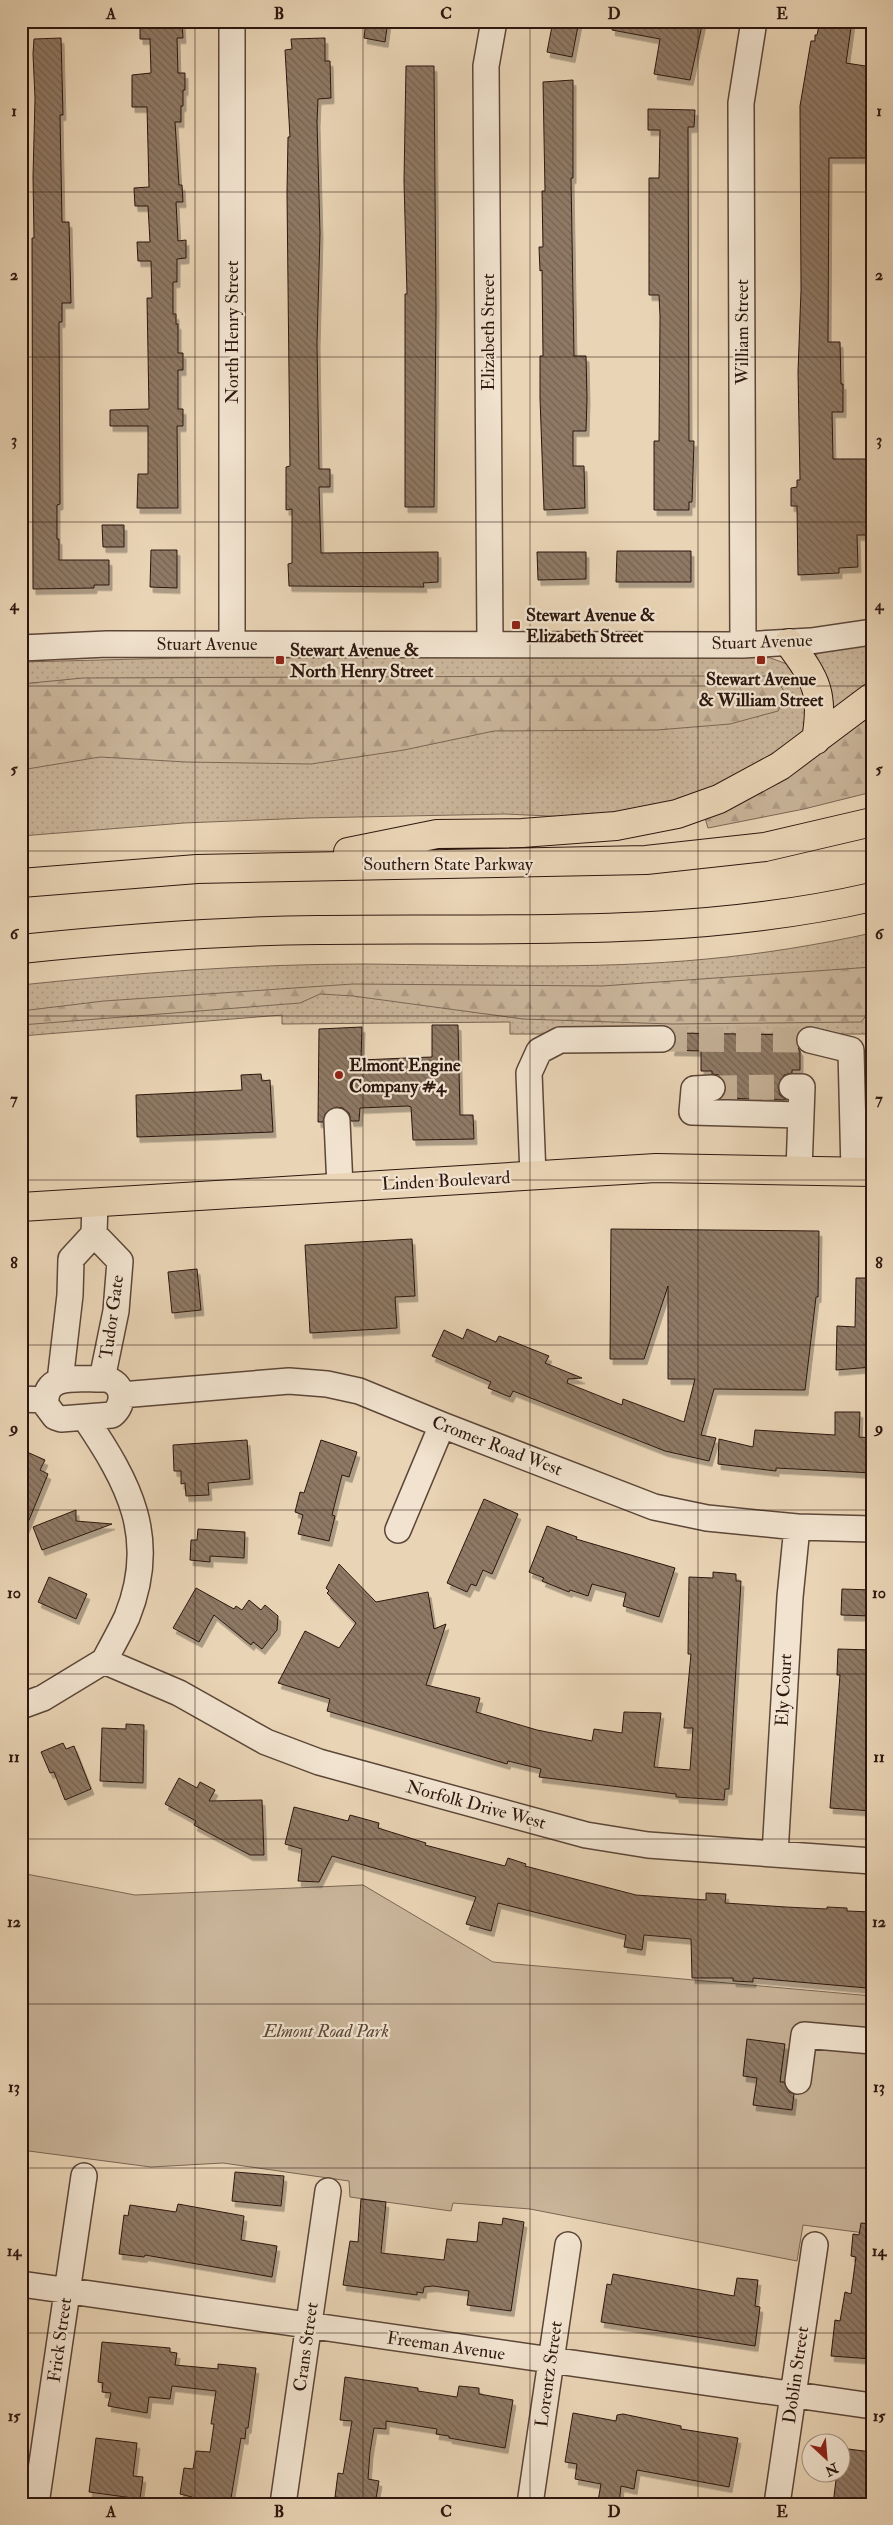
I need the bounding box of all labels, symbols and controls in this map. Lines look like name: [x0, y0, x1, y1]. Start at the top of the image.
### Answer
text: A: [105, 4, 117, 24]
text: B: [274, 4, 284, 24]
text: C: [440, 4, 452, 24]
text: D: [607, 4, 621, 24]
text: E: [776, 4, 788, 24]
text: 1: [11, 101, 17, 121]
text: 1: [876, 101, 882, 121]
street label: North Henry Street: [221, 260, 244, 404]
text: 2: [10, 265, 18, 285]
text: 2: [875, 265, 883, 285]
street label: Elizabeth Street: [477, 273, 500, 391]
street label: William Street: [731, 279, 754, 386]
text: 3: [11, 430, 17, 450]
text: 3: [876, 430, 882, 450]
text: 4: [9, 595, 20, 615]
text: 4: [874, 595, 885, 615]
place label: Stewart Avenue & Elizabeth Street: [526, 604, 655, 648]
marker: Stewart Avenue & Elizabeth Street: [510, 619, 522, 631]
street label: Stuart Avenue: [711, 629, 813, 655]
street label: Stuart Avenue: [156, 633, 258, 656]
place label: Stewart Avenue & North Henry Street: [289, 639, 433, 683]
marker: Stewart Avenue & North Henry Street: [274, 654, 286, 666]
marker: Stewart Avenue & William Street: [755, 654, 767, 666]
place label: Stewart Avenue & William Street: [699, 668, 823, 712]
text: 5: [10, 759, 18, 779]
text: 5: [875, 759, 883, 779]
street label: Southern State Parkway: [363, 853, 534, 876]
text: 6: [10, 924, 20, 944]
text: 6: [875, 924, 885, 944]
place label: Elmont Engine Company #4: [349, 1054, 461, 1098]
marker: Elmont Engine Company #4: [333, 1069, 345, 1081]
text: 7: [10, 1089, 18, 1109]
text: 7: [875, 1089, 883, 1109]
street label: Linden Boulevard: [381, 1166, 511, 1196]
text: 8: [10, 1253, 18, 1273]
text: 8: [875, 1253, 883, 1273]
street label: Tudor Gate: [95, 1273, 129, 1361]
street label: Cromer Road West: [429, 1411, 566, 1481]
text: 9: [8, 1418, 18, 1438]
text: 9: [873, 1418, 883, 1438]
text: 10: [7, 1583, 21, 1603]
text: 10: [872, 1583, 886, 1603]
street label: Ely Court: [771, 1653, 797, 1727]
text: 11: [8, 1747, 20, 1767]
text: 11: [873, 1747, 885, 1767]
street label: Norfolk Drive West: [404, 1775, 548, 1835]
text: 12: [7, 1912, 21, 1932]
text: 12: [872, 1912, 886, 1932]
park label: Elmont Road Park: [262, 2020, 389, 2043]
text: 13: [8, 2077, 20, 2097]
text: 13: [873, 2077, 885, 2097]
text: 14: [7, 2241, 23, 2261]
text: 14: [872, 2241, 888, 2261]
street label: Frick Street: [43, 2296, 77, 2384]
street label: Crans Street: [288, 2301, 324, 2393]
street label: Lorentz Street: [530, 2319, 568, 2429]
street label: Doblin Street: [778, 2325, 814, 2425]
street label: Freeman Avenue: [385, 2326, 507, 2366]
text: 15: [8, 2406, 21, 2426]
text: 15: [873, 2406, 886, 2426]
north arrow: [800, 2432, 850, 2482]
text: N: [822, 2458, 842, 2480]
text: A: [105, 2502, 117, 2522]
text: B: [274, 2502, 284, 2522]
text: C: [440, 2502, 452, 2522]
text: D: [607, 2502, 621, 2522]
text: E: [776, 2502, 788, 2522]

